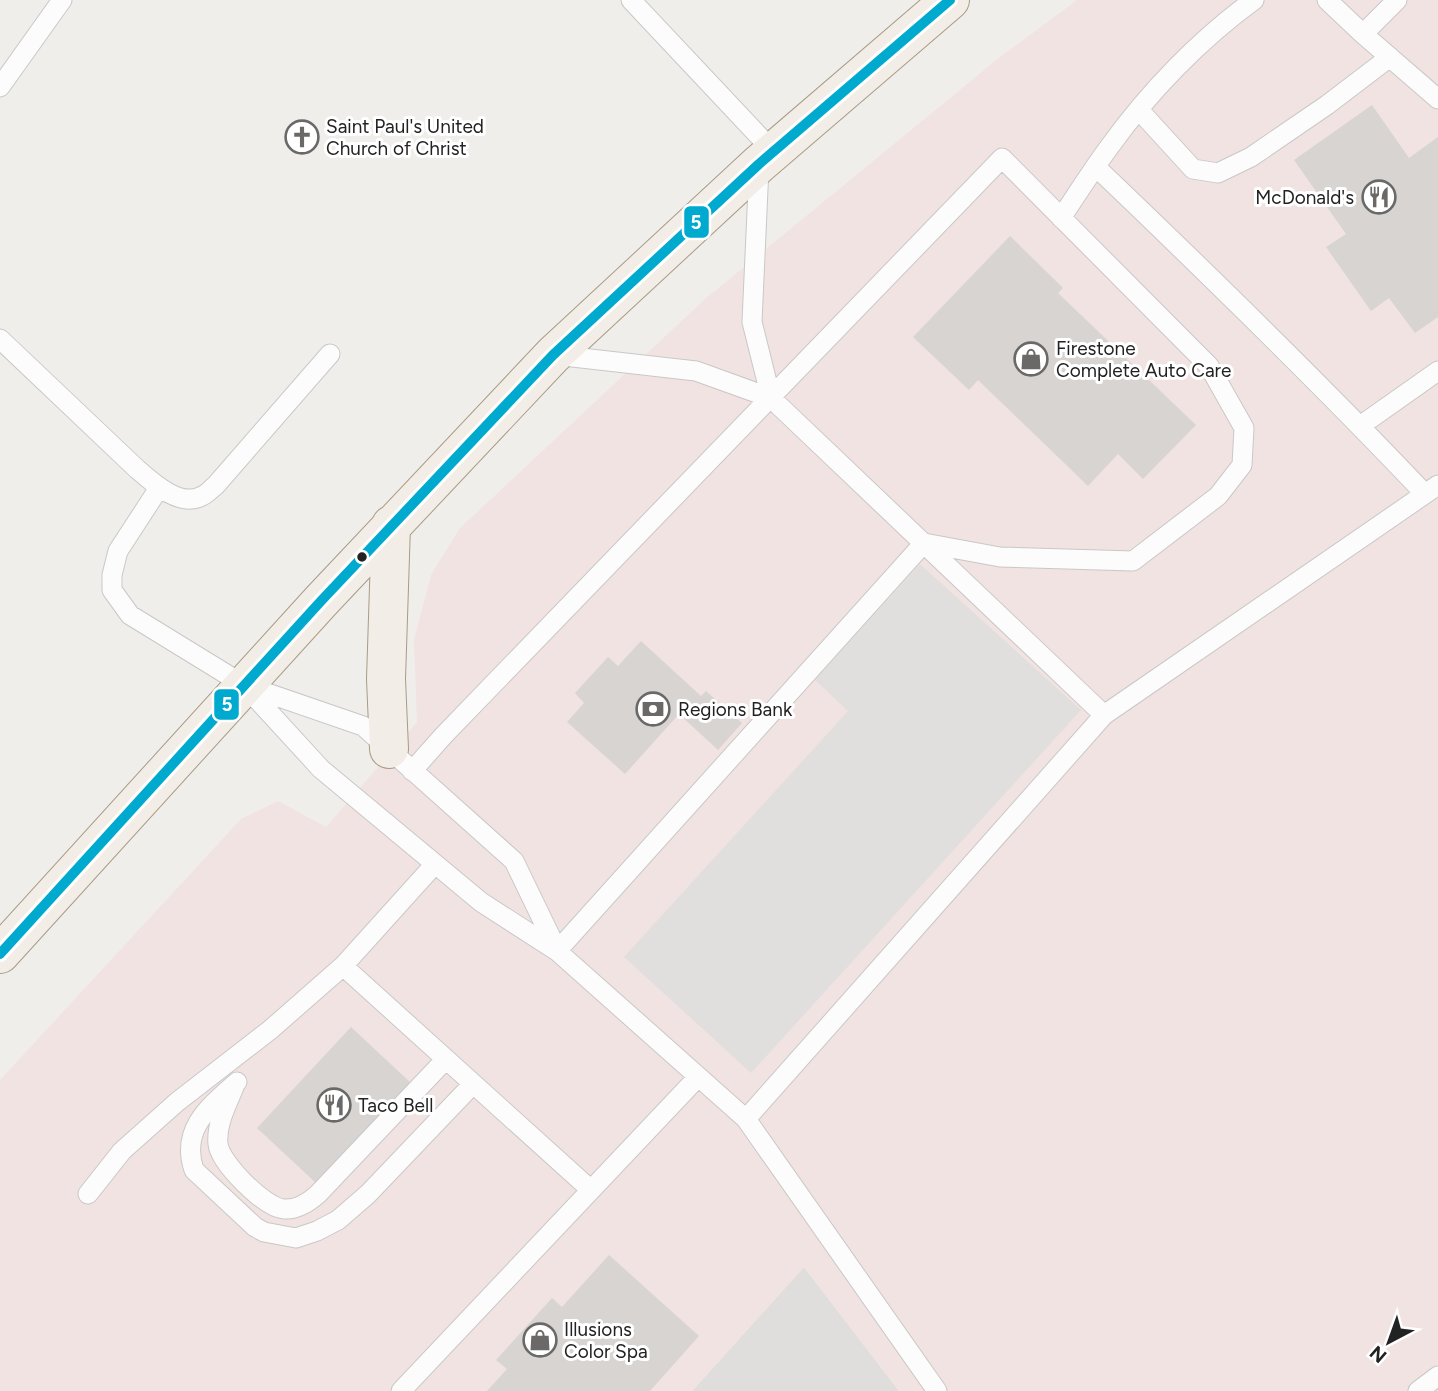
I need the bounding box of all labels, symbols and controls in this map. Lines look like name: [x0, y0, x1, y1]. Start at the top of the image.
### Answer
place label: Saint Paul's United Church of Christ: [326, 115, 484, 160]
church icon: Saint Paul's United Church of Christ: [283, 118, 321, 156]
restaurant icon: McDonald's: [1360, 178, 1398, 216]
place label: McDonald's: [1255, 186, 1354, 209]
line badge: 5: [683, 205, 710, 239]
text: 5: [690, 211, 702, 234]
place label: Firestone Complete Auto Care: [1056, 337, 1231, 382]
shop icon: Firestone Complete Auto Care: [1012, 340, 1050, 378]
unlabelled marker: [355, 550, 369, 564]
line badge: 5: [213, 688, 240, 721]
bank icon: Regions Bank: [634, 690, 672, 728]
text: 5: [221, 693, 233, 716]
place label: Regions Bank: [678, 698, 793, 721]
restaurant icon: Taco Bell: [315, 1086, 353, 1124]
place label: Taco Bell: [358, 1094, 433, 1117]
north arrow: [1354, 1307, 1424, 1377]
place label: Illusions Color Spa: [564, 1318, 648, 1363]
shop icon: Illusions Color Spa: [521, 1321, 559, 1359]
text: N: [1365, 1341, 1391, 1368]

